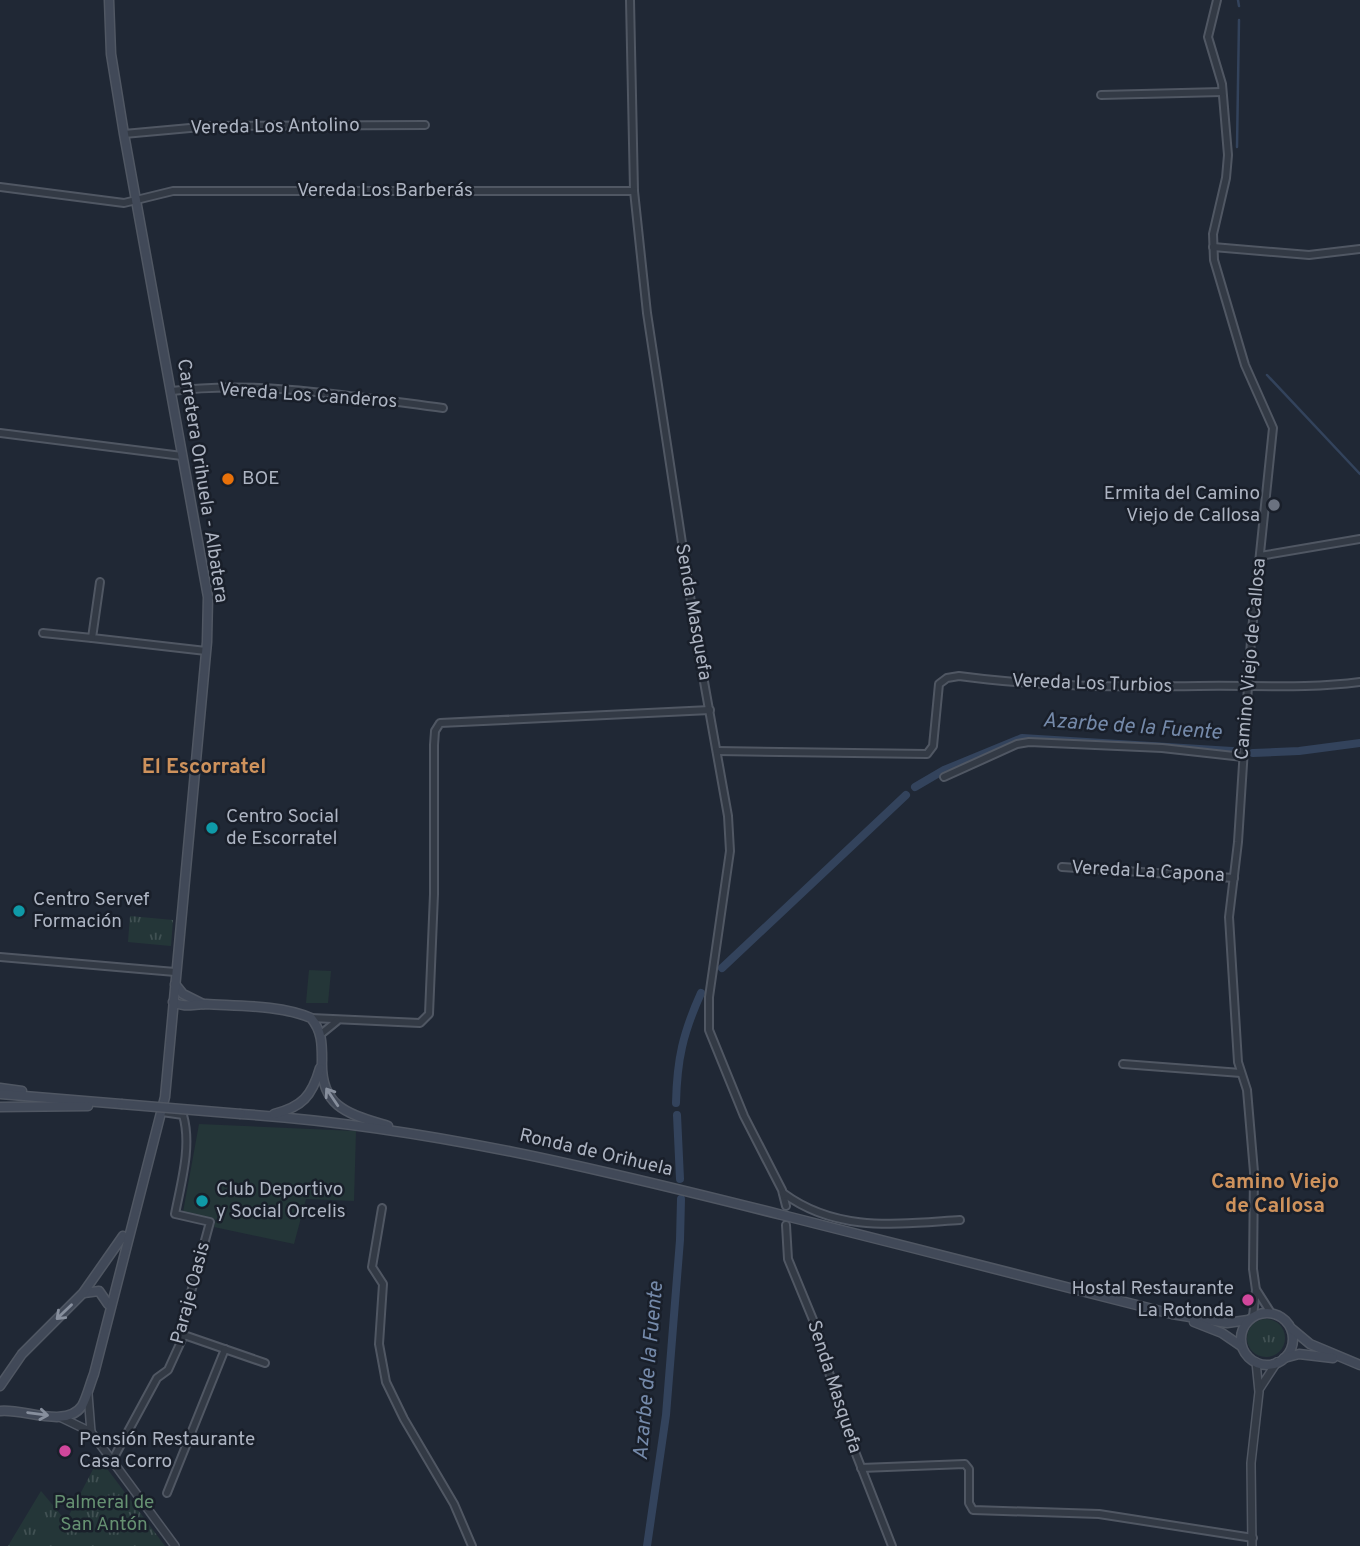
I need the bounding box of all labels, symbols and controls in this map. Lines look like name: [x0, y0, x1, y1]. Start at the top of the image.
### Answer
street label: Vereda Los Antolino: [190, 114, 360, 140]
street label: Vereda Los Barberás: [297, 179, 473, 203]
street label: Carretera Orihuela - Albatera: [171, 357, 233, 605]
street label: Vereda Los Canderos: [218, 378, 398, 414]
place label: BOE: [242, 467, 280, 491]
marker: BOE: [220, 471, 236, 487]
place label: Ermita del Camino Viejo de Callosa: [1104, 482, 1260, 528]
marker: Ermita del Camino Viejo de Callosa: [1266, 497, 1282, 513]
street label: Senda Masquefa: [669, 542, 717, 682]
street label: Camino Viejo de Callosa: [1230, 557, 1272, 761]
street label: Vereda Los Turbios: [1011, 669, 1173, 699]
water label: Azarbe de la Fuente: [1042, 707, 1224, 747]
district label: El Escorratel: [142, 754, 266, 781]
place label: Centro Social de Escorratel: [226, 805, 339, 851]
marker: Centro Social de Escorratel: [204, 820, 220, 836]
street label: Vereda La Capona: [1071, 856, 1225, 888]
place label: Centro Servef Formación: [33, 888, 150, 934]
marker: Centro Servef Formación: [11, 903, 27, 919]
one-way arrow: [324, 1088, 339, 1107]
street label: Ronda de Orihuela: [517, 1124, 675, 1182]
district label: Camino Viejo de Callosa: [1211, 1169, 1339, 1220]
place label: Club Deportivo y Social Orcelis: [216, 1178, 346, 1224]
marker: Club Deportivo y Social Orcelis: [194, 1193, 210, 1209]
street label: Paraje Oasis: [166, 1239, 216, 1347]
place label: Hostal Restaurante La Rotonda: [1071, 1277, 1234, 1323]
water label: Azarbe de la Fuente: [628, 1279, 670, 1461]
marker: Hostal Restaurante La Rotonda: [1240, 1292, 1256, 1308]
one-way arrow: [55, 1303, 72, 1320]
street label: Senda Masquefa: [801, 1317, 867, 1457]
one-way arrow: [26, 1407, 49, 1420]
place label: Pensión Restaurante Casa Corro: [79, 1428, 255, 1474]
marker: Pensión Restaurante Casa Corro: [57, 1443, 73, 1459]
park label: Palmeral de San Antón: [54, 1491, 154, 1537]

